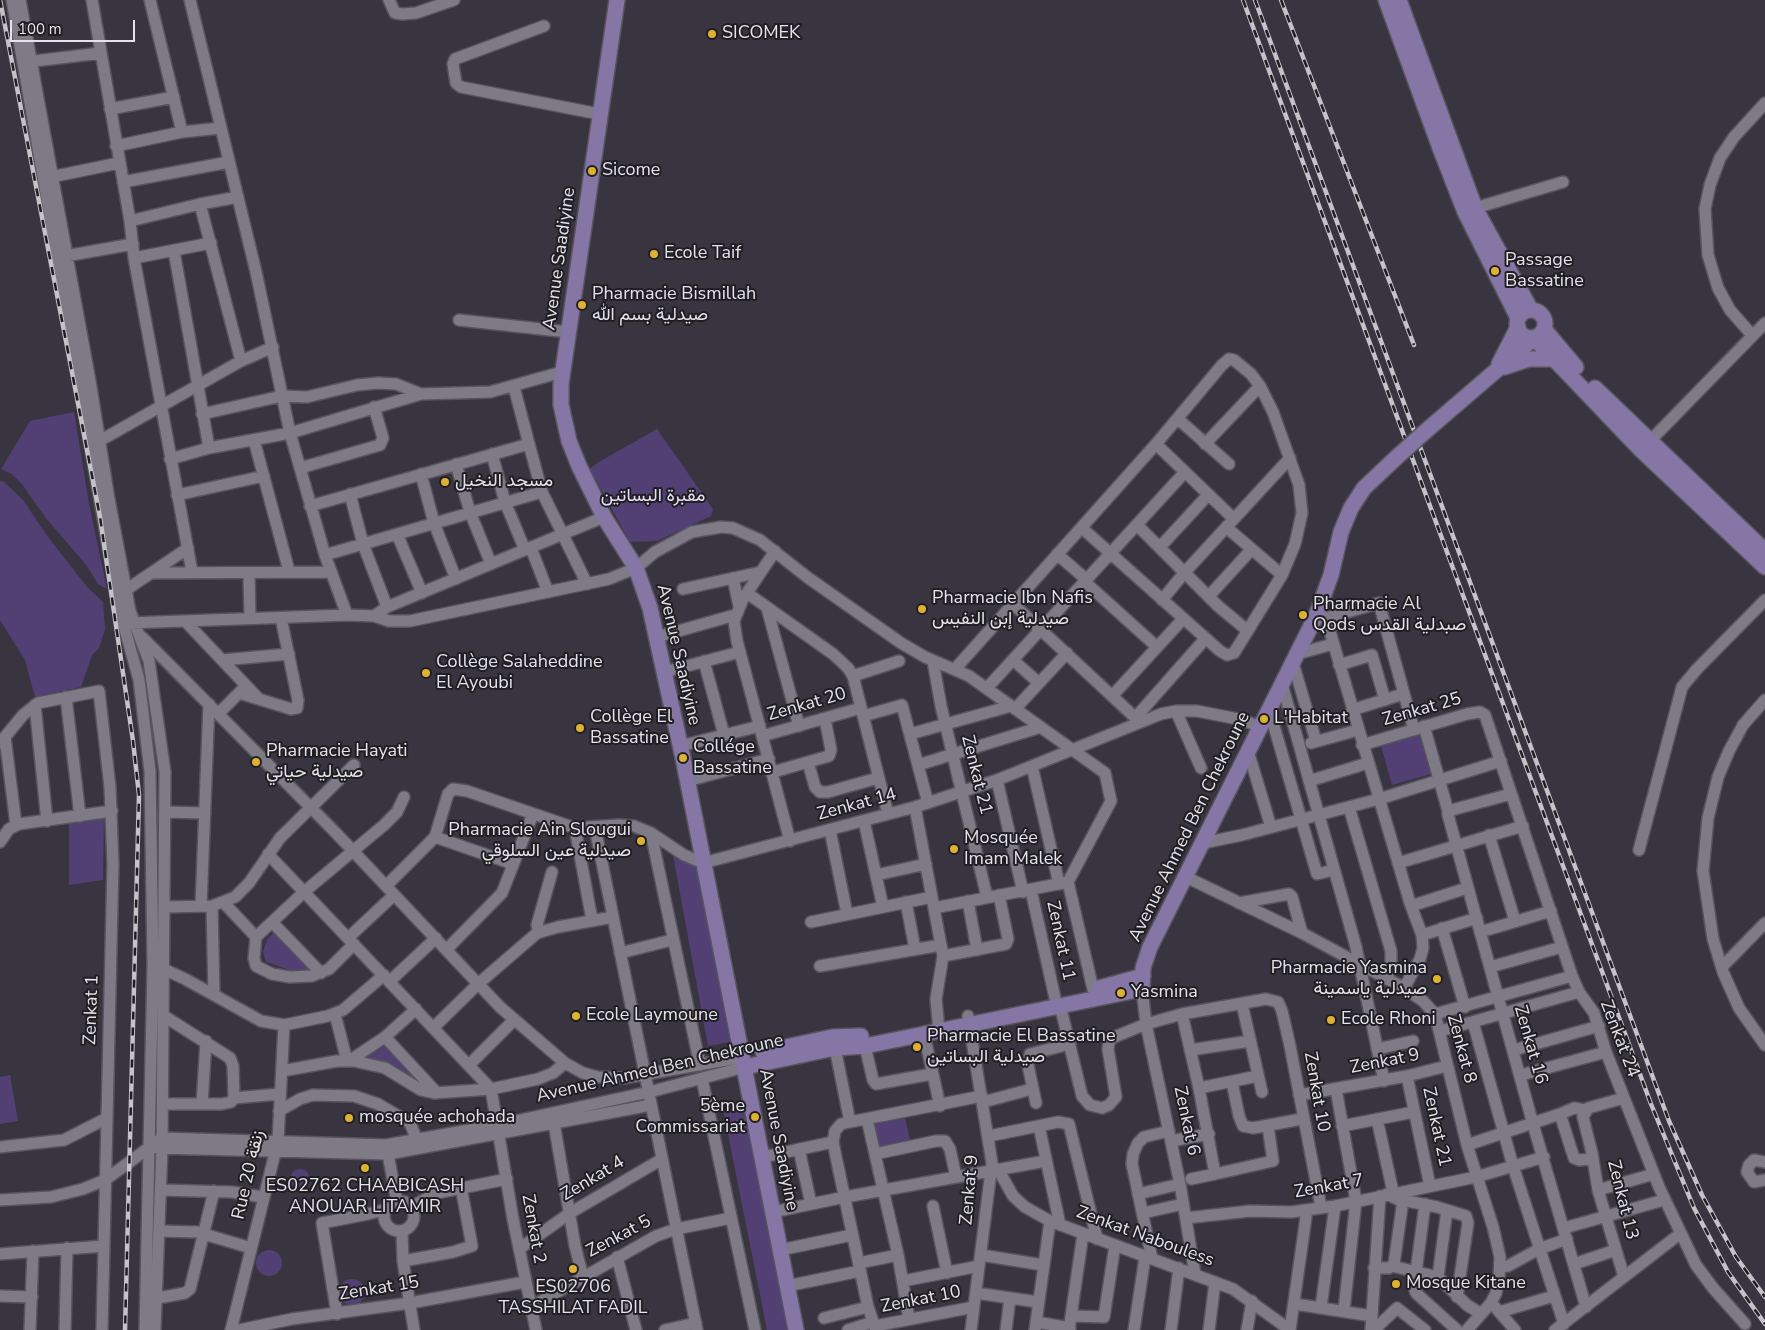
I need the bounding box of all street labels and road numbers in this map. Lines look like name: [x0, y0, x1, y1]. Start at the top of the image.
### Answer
street label: Avenue Saadiyine: [539, 186, 581, 332]
street label: Avenue Saadiyine: [651, 582, 705, 728]
street label: Zenkat 20: [765, 683, 849, 727]
street label: Zenkat 25: [1380, 688, 1464, 732]
street label: Avenue Ahmed Ben Chekroune: [1125, 709, 1255, 945]
street label: Zenkat 21: [956, 733, 996, 817]
street label: Zenkat 14: [815, 784, 899, 826]
street label: Zenkat 11: [1041, 899, 1079, 983]
street label: Zenkat 1: [80, 974, 104, 1046]
street label: Zenkat 24: [1594, 997, 1644, 1081]
street label: Zenkat 16: [1508, 1003, 1552, 1087]
street label: Zenkat 8: [1441, 1012, 1481, 1086]
street label: Avenue Ahmed Ben Chekroune: [534, 1030, 786, 1108]
street label: Zenkat 9: [1348, 1045, 1422, 1079]
street label: Zenkat 10: [1298, 1050, 1334, 1134]
street label: Avenue Saadiyine: [754, 1067, 802, 1213]
street label: Zenkat 6: [1168, 1084, 1204, 1158]
street label: Zenkat 21: [1417, 1085, 1455, 1169]
street label: Rue 20 زنقة: [228, 1128, 270, 1222]
street label: Zenkat 4: [557, 1152, 629, 1206]
street label: Zenkat 9: [956, 1154, 984, 1226]
street label: Zenkat 13: [1602, 1158, 1642, 1242]
street label: Zenkat 7: [1293, 1170, 1365, 1204]
street label: Zenkat 2: [516, 1193, 550, 1265]
street label: Zenkat Nabouless: [1073, 1202, 1217, 1272]
street label: Zenkat 5: [583, 1211, 655, 1263]
street label: Zenkat 15: [337, 1272, 421, 1306]
street label: Zenkat 10: [879, 1282, 963, 1318]

